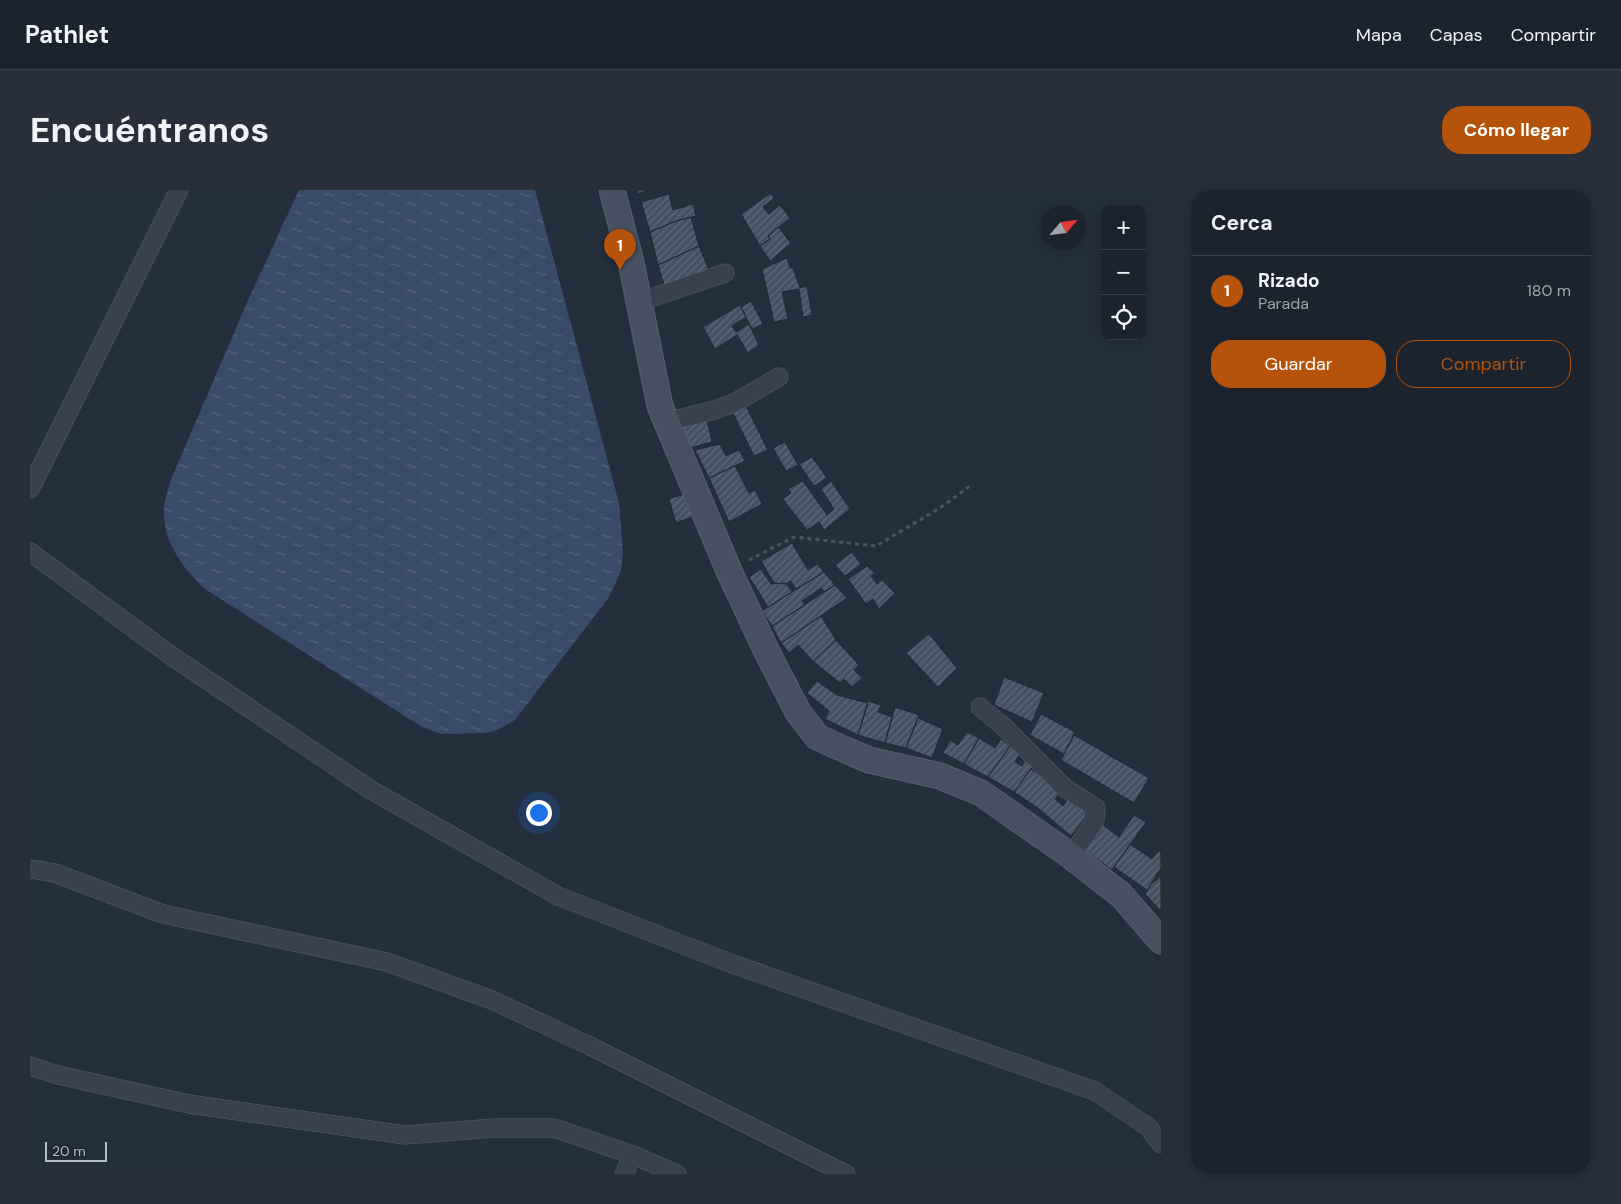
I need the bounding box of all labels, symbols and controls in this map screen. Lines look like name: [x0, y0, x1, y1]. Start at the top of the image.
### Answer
text: Pathlet: [25, 19, 109, 50]
text: Mapa: [1356, 23, 1402, 47]
text: Capas: [1430, 23, 1483, 47]
text: Compartir: [1511, 23, 1596, 47]
button: Cómo llegar: [1442, 106, 1591, 154]
text: Encuéntranos: [30, 107, 269, 153]
north arrow: [1041, 205, 1086, 250]
map controls: [1101, 205, 1146, 340]
button: +: [1101, 205, 1146, 250]
text: Cerca: [1211, 209, 1273, 237]
pin: 1: [604, 229, 636, 270]
button: −: [1101, 250, 1146, 295]
text: Rizado: [1258, 268, 1320, 293]
text: 1: [1224, 280, 1230, 301]
text: 180 m: [1527, 280, 1571, 301]
text: Parada: [1258, 293, 1309, 314]
button: locate: [1101, 295, 1146, 340]
button: Guardar: [1211, 340, 1386, 388]
button: Compartir: [1396, 340, 1571, 388]
your location: [526, 800, 552, 826]
scale bar: [45, 1139, 108, 1162]
text: 20 m: [52, 1142, 86, 1160]

